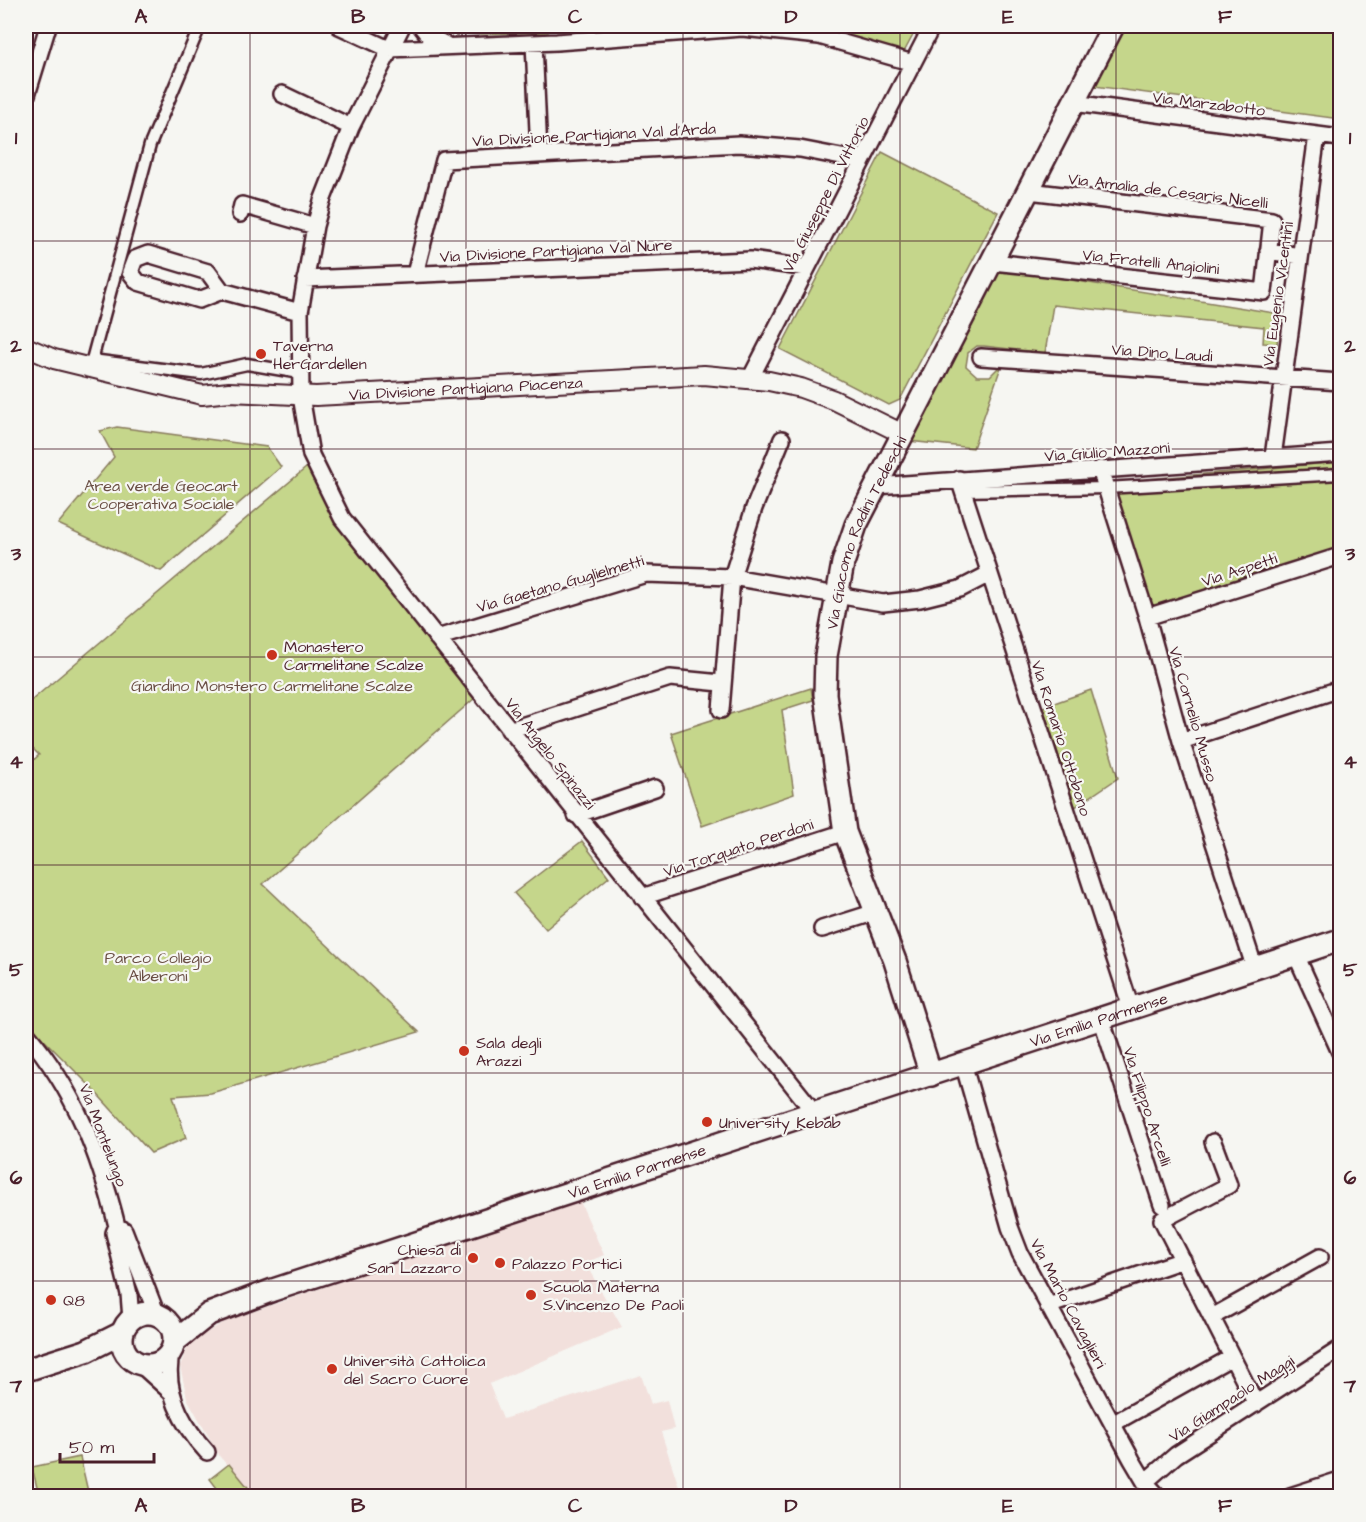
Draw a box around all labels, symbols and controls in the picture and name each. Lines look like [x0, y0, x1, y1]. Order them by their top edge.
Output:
text: A [135, 3, 148, 31]
text: B [351, 3, 366, 31]
text: C [568, 3, 583, 31]
text: D [785, 3, 798, 31]
text: E [1002, 3, 1014, 31]
text: F [1218, 3, 1233, 31]
street label: Via Marzabotto [1151, 86, 1266, 122]
street label: Via Giuseppe Di Vittorio [777, 113, 875, 276]
street label: Via Divisione Partigiana Val d'Arda [472, 118, 716, 153]
text: 1 [15, 124, 18, 152]
text: 1 [1349, 124, 1352, 152]
street label: Via Amalia de Cesaris Nicelli [1067, 168, 1270, 214]
street label: Via Eugenio Vicentini [1257, 220, 1300, 368]
street label: Via Divisione Partigiana Val Nure [439, 234, 673, 269]
street label: Via Fratelli Angiolini [1081, 244, 1221, 281]
text: 2 [9, 332, 22, 360]
text: 2 [1343, 332, 1356, 360]
place label: Taverna HerGardellen [273, 335, 367, 375]
street label: Via Dino Laudi [1111, 338, 1214, 368]
marker: Taverna HerGardellen [254, 347, 268, 361]
street label: Via Divisione Partigiana Piacenza [348, 372, 583, 406]
street label: Via Giacomo Radini Tedeschi [821, 432, 912, 631]
street label: Via Giulio Mazzoni [1044, 437, 1171, 467]
park label: Area verde Geocart Cooperativa Sociale [84, 475, 238, 515]
text: 3 [10, 540, 22, 568]
text: 3 [1344, 540, 1356, 568]
street label: Via Aspetti [1199, 547, 1280, 592]
street label: Via Gaetano Guglielmetti [474, 549, 647, 619]
place label: Monastero Carmelitane Scalze [284, 636, 424, 676]
street label: Via Cornelio Musso [1163, 644, 1223, 784]
marker: Monastero Carmelitane Scalze [265, 648, 279, 662]
street label: Via Romario Ottobono [1026, 658, 1097, 819]
park label: Giardino Monstero Carmelitane Scalze [131, 675, 413, 697]
street label: Via Angelo Spinazzi [499, 693, 601, 815]
text: 4 [9, 748, 23, 776]
text: 4 [1343, 748, 1357, 776]
street label: Via Torquato Perdoni [661, 813, 817, 883]
park label: Parco Collegio Alberoni [105, 947, 211, 987]
text: 5 [9, 956, 24, 984]
text: 5 [1343, 956, 1358, 984]
street label: Via Emilia Parmense [1027, 987, 1171, 1053]
place label: Sala degli Arazzi [476, 1032, 542, 1072]
marker: Sala degli Arazzi [457, 1044, 471, 1058]
street label: Via Filippo Arcelli [1117, 1044, 1177, 1169]
street label: Via Montelungo [72, 1081, 133, 1190]
place label: University Kebab [719, 1112, 841, 1135]
marker: University Kebab [700, 1115, 714, 1129]
street label: Via Emilia Parmense [565, 1139, 709, 1204]
text: 6 [10, 1164, 23, 1192]
text: 6 [1344, 1164, 1357, 1192]
street label: Via Mario Cavaglieri [1024, 1235, 1112, 1373]
place label: Chiesa di San Lazzaro [367, 1239, 462, 1279]
marker: Chiesa di San Lazzaro [466, 1251, 480, 1265]
place label: Palazzo Portici [512, 1253, 622, 1275]
marker: Palazzo Portici [493, 1256, 507, 1270]
place label: Scuola Materna S.Vincenzo De Paoli [543, 1276, 684, 1316]
marker: Scuola Materna S.Vincenzo De Paoli [524, 1288, 538, 1302]
place label: Q8 [63, 1290, 85, 1312]
marker: Q8 [44, 1293, 58, 1307]
place label: Università Cattolica del Sacro Cuore [344, 1350, 485, 1390]
street label: Via Giampaolo Maggi [1165, 1350, 1300, 1448]
marker: Università Cattolica del Sacro Cuore [325, 1362, 339, 1376]
text: 7 [9, 1372, 23, 1400]
text: 7 [1343, 1372, 1357, 1400]
scale bar [60, 1426, 154, 1464]
text: 50 m [69, 1435, 114, 1460]
text: A [135, 1492, 148, 1520]
text: B [351, 1492, 366, 1520]
text: C [568, 1492, 583, 1520]
text: D [785, 1492, 798, 1520]
text: E [1002, 1492, 1014, 1520]
text: F [1218, 1492, 1233, 1520]

